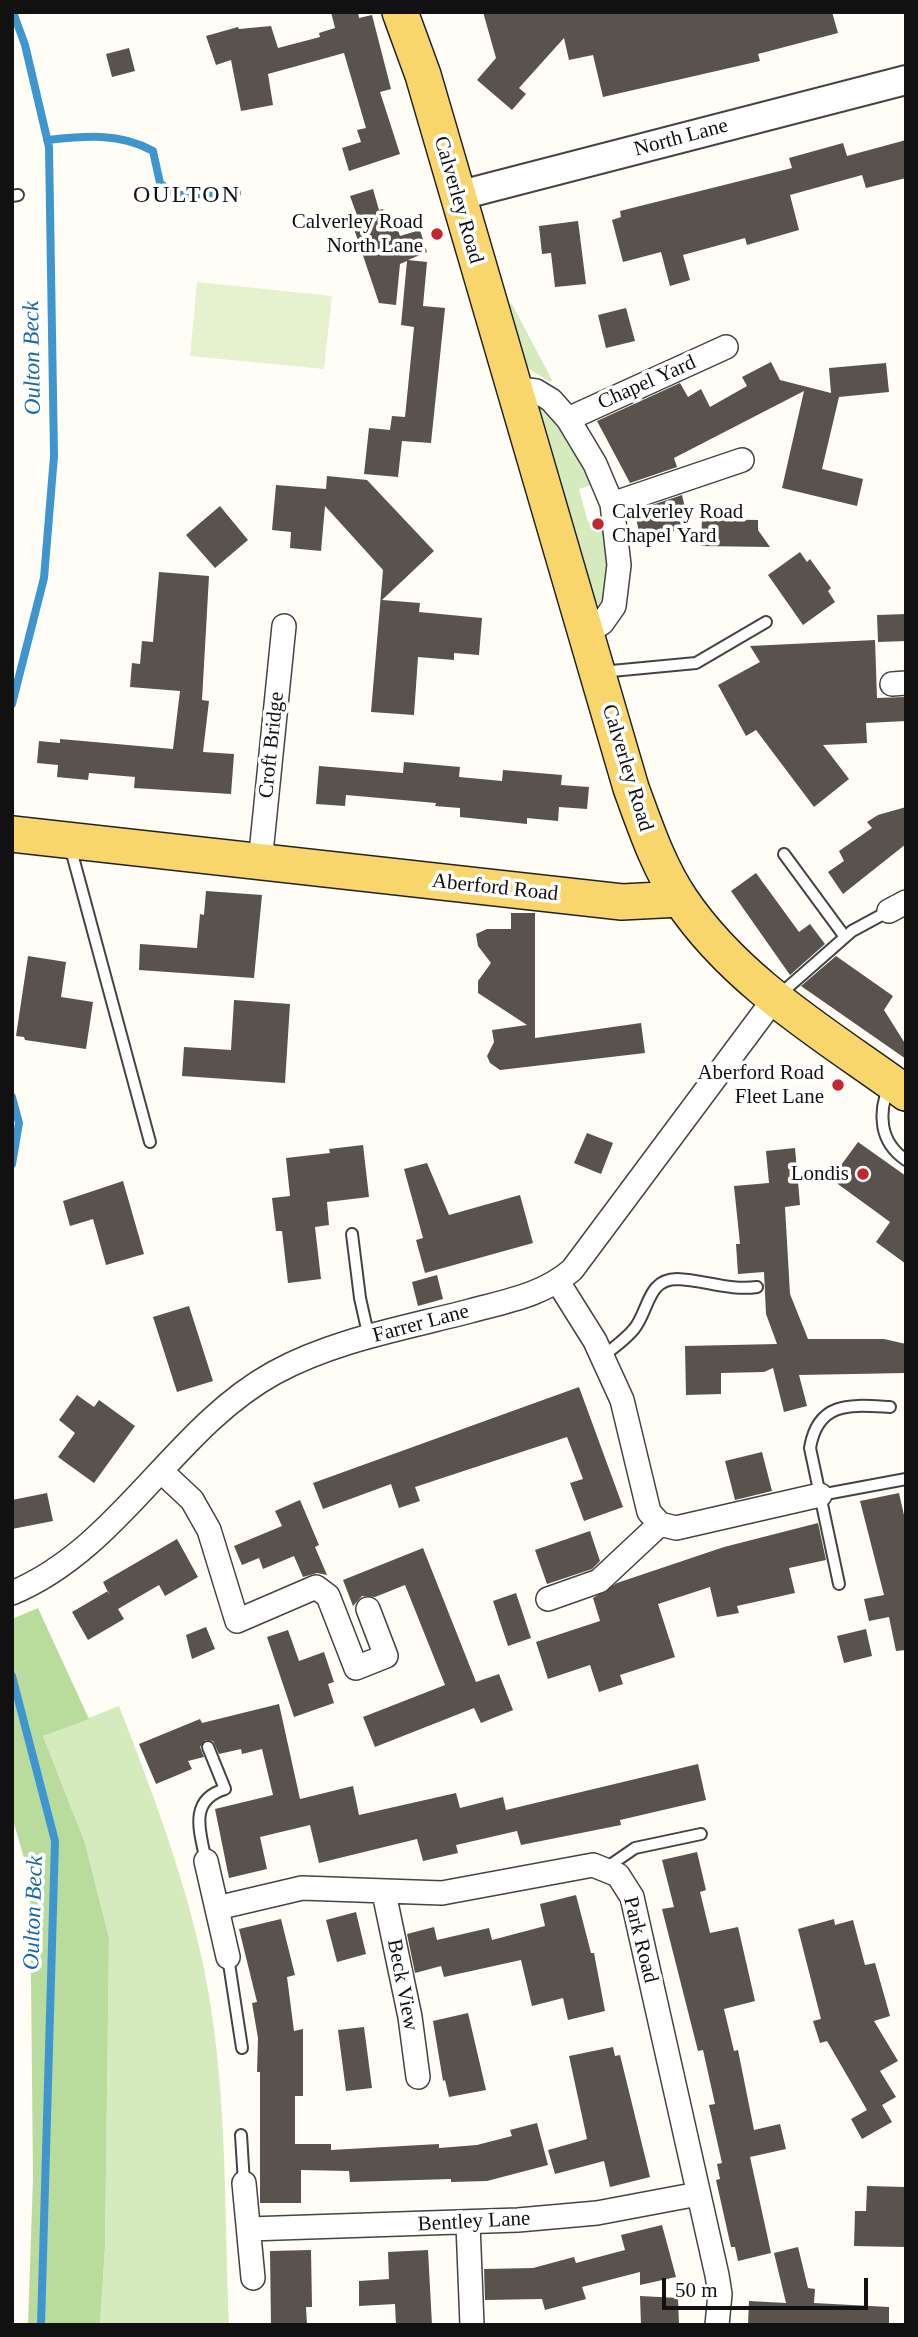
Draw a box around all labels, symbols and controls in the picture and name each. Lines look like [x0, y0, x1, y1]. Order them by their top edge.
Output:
street label: North Lane [631, 113, 731, 163]
street label: Calverley Road [428, 133, 488, 267]
district label: OULTON [134, 182, 240, 210]
place label: Calverley Road North Lane [292, 209, 423, 259]
marker: Calverley Road North Lane [429, 226, 445, 242]
water label: Oulton Beck [18, 301, 48, 415]
street label: Chapel Yard [594, 350, 700, 416]
place label: Calverley Road Chapel Yard [612, 499, 743, 549]
marker: Calverley Road Chapel Yard [590, 516, 606, 532]
street label: Croft Bridge [254, 691, 290, 799]
street label: Calverley Road [596, 702, 658, 834]
street label: Aberford Road [431, 869, 559, 907]
place label: Aberford Road Fleet Lane [697, 1060, 824, 1110]
marker: Aberford Road Fleet Lane [830, 1077, 846, 1093]
place label: Londis [791, 1161, 849, 1187]
marker: Londis [855, 1166, 871, 1182]
street label: Farrer Lane [370, 1299, 472, 1349]
water label: Oulton Beck [18, 1855, 50, 1971]
street label: Park Road [617, 1894, 663, 1986]
street label: Beck View [381, 1937, 423, 2033]
street label: Bentley Lane [417, 2206, 531, 2238]
scale bar [666, 2264, 872, 2308]
text: 50 m [675, 2278, 718, 2302]

